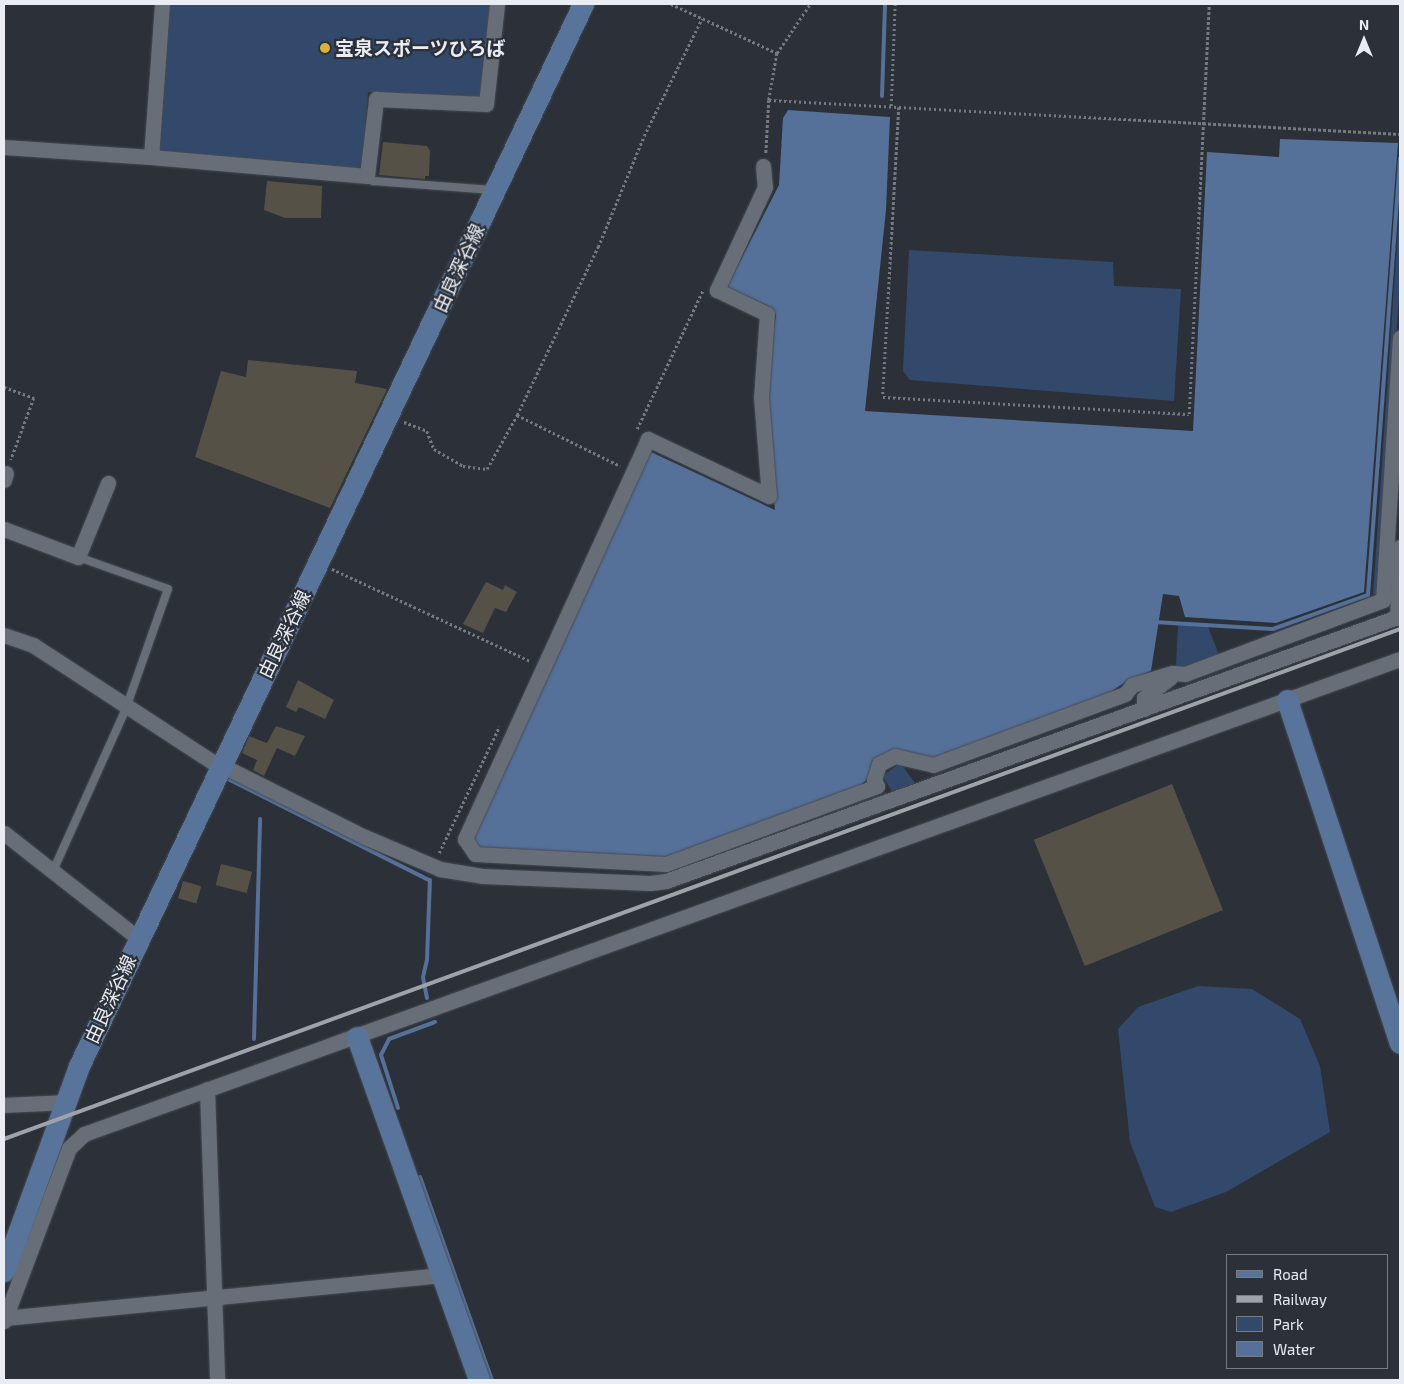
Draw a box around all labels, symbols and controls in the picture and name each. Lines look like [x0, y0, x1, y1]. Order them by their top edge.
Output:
north arrow [1339, 15, 1389, 65]
text: N [1359, 16, 1369, 33]
place label: 宝泉スポーツひろば [335, 37, 506, 59]
marker: 宝泉スポーツひろば [319, 42, 331, 54]
street label: 由良深谷線 [428, 220, 488, 316]
street label: 由良深谷線 [253, 586, 315, 682]
street label: 由良深谷線 [80, 951, 140, 1047]
legend [1226, 1254, 1389, 1369]
text: Road [1273, 1265, 1308, 1283]
text: Railway [1273, 1290, 1327, 1308]
text: Park [1273, 1315, 1304, 1333]
text: Water [1273, 1340, 1315, 1358]

